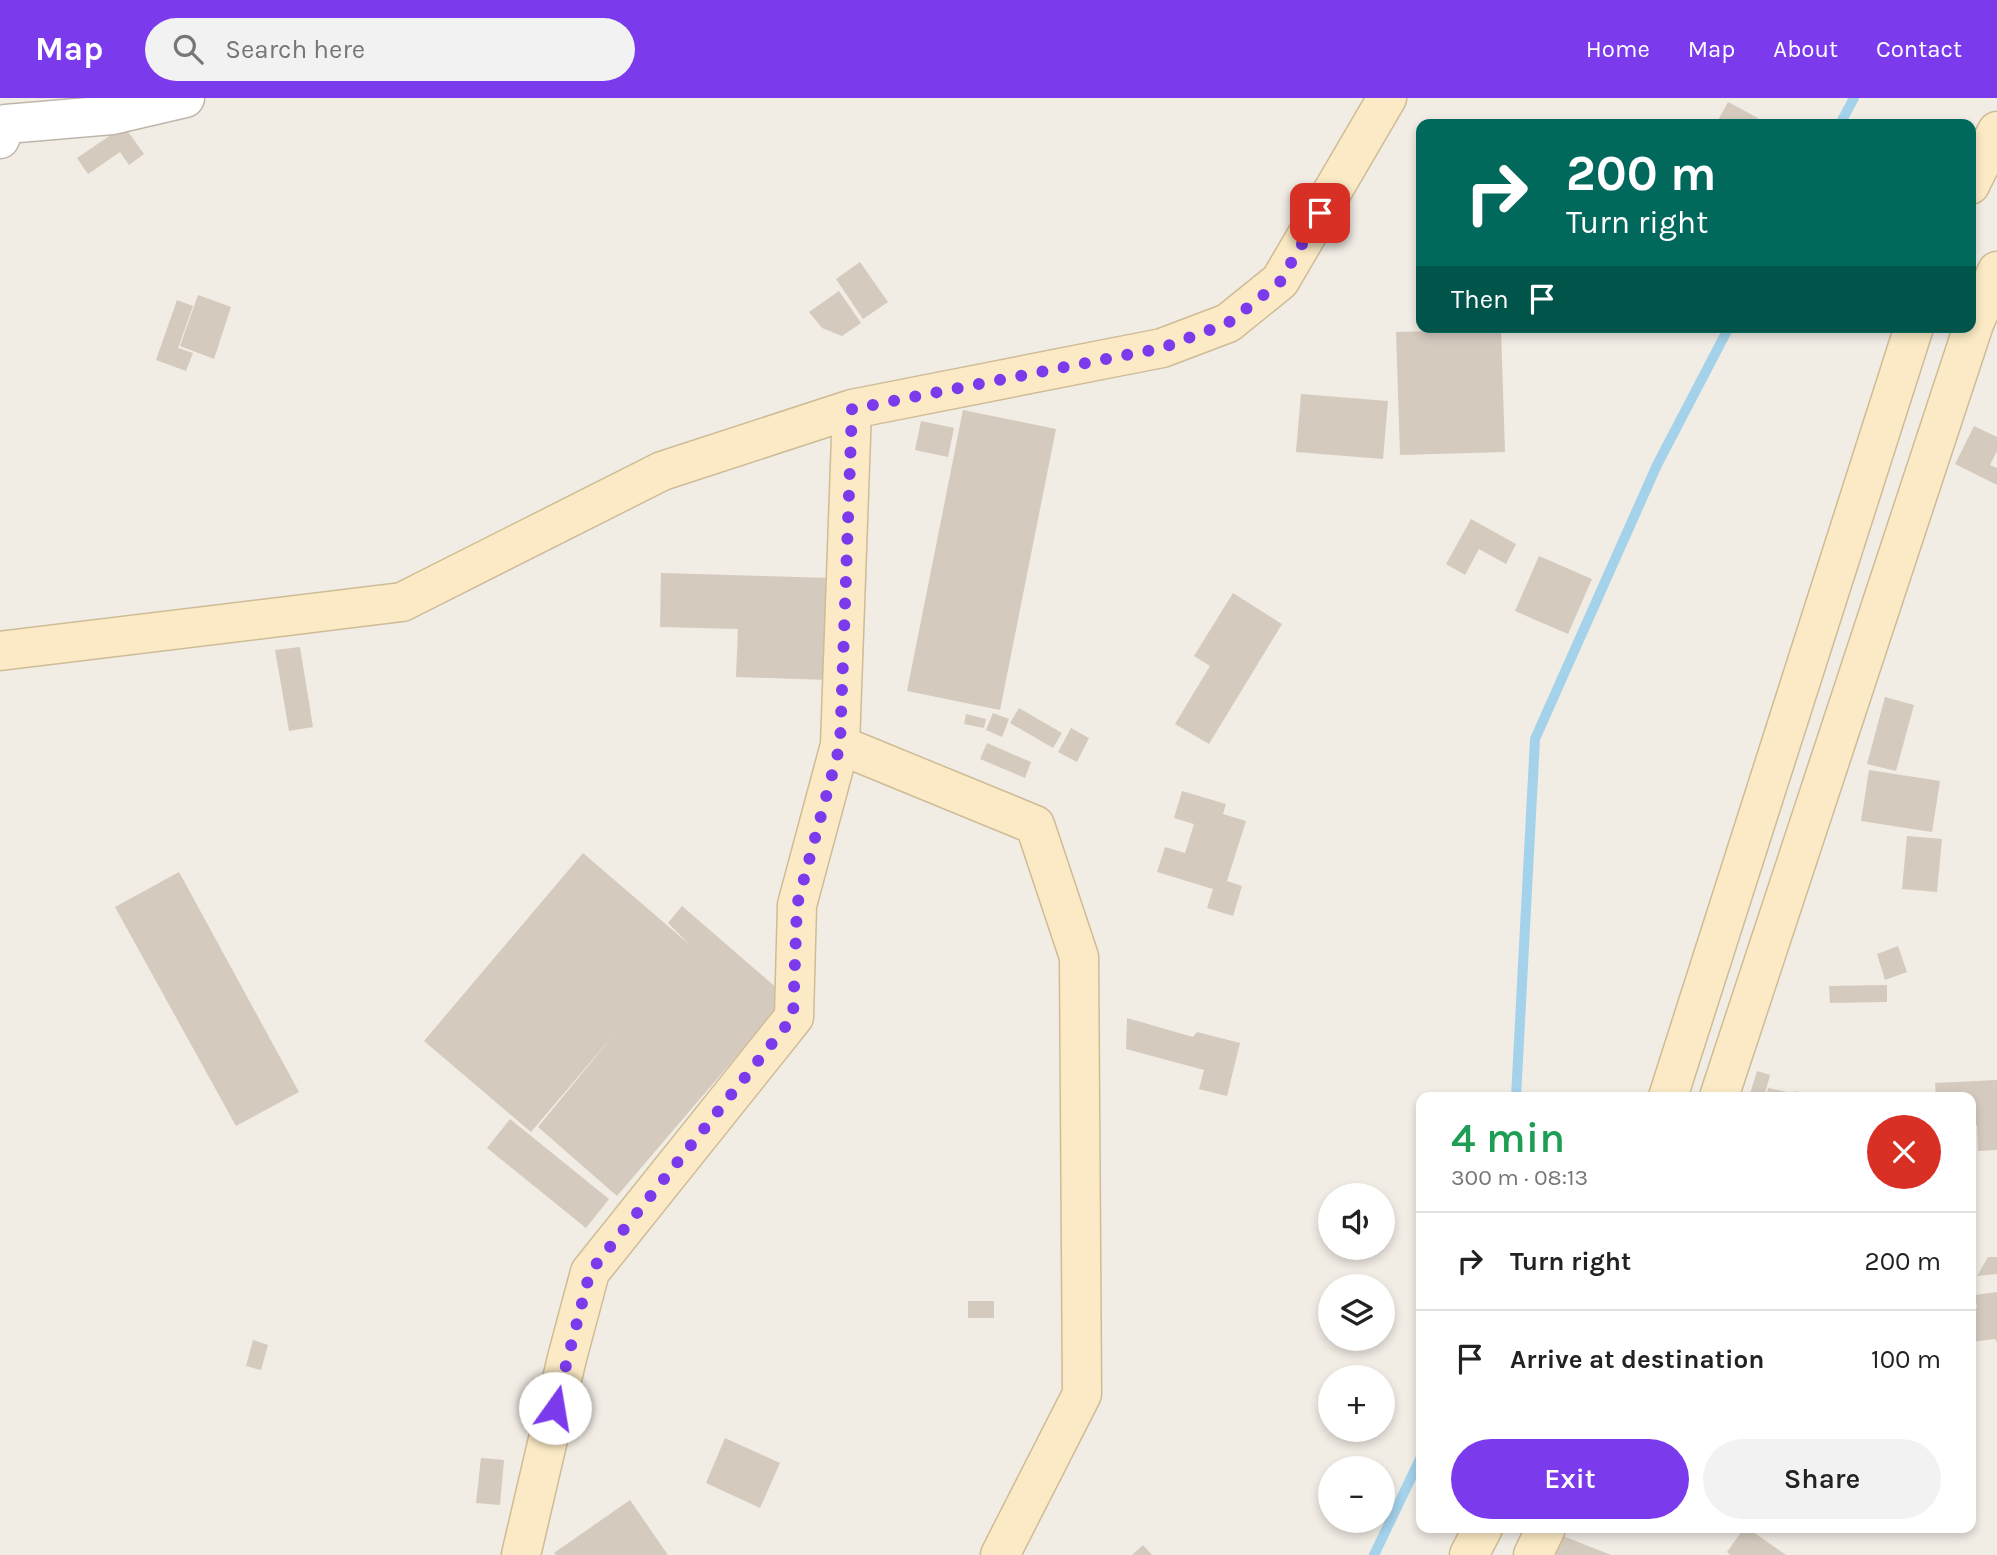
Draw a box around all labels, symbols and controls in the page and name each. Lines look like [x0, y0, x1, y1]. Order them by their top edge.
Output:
search box [145, 18, 635, 81]
text: Map [35, 30, 103, 68]
icon: search [169, 30, 207, 68]
text: Search here [225, 34, 365, 65]
text: Home [1586, 35, 1650, 63]
text: Map [1688, 35, 1735, 63]
text: About [1773, 35, 1838, 63]
text: Contact [1876, 35, 1962, 63]
text: 200 m [1566, 145, 1717, 202]
icon: right [1451, 147, 1542, 238]
pin [1290, 183, 1350, 243]
icon: arrive [1301, 194, 1339, 232]
text: Turn right [1566, 204, 1708, 241]
icon: arrive [1523, 280, 1561, 318]
text: Then [1451, 284, 1509, 315]
text: 4 min [1451, 1113, 1565, 1163]
button: close [1867, 1115, 1941, 1189]
text: 300 m · 08:13 [1451, 1164, 1588, 1191]
map controls [1318, 1183, 1395, 1533]
button: sound [1318, 1183, 1395, 1260]
icon: right [1451, 1242, 1489, 1280]
text: Turn right [1510, 1246, 1631, 1277]
text: 200 m [1865, 1246, 1941, 1277]
button: layers [1318, 1274, 1395, 1351]
icon: arrive [1451, 1340, 1489, 1378]
text: Arrive at destination [1510, 1344, 1764, 1375]
text: 100 m [1871, 1344, 1941, 1375]
button: + [1318, 1365, 1395, 1442]
position arrow [518, 1371, 592, 1445]
button: Exit [1451, 1439, 1689, 1519]
button: Share [1703, 1439, 1941, 1519]
button: − [1318, 1456, 1395, 1533]

